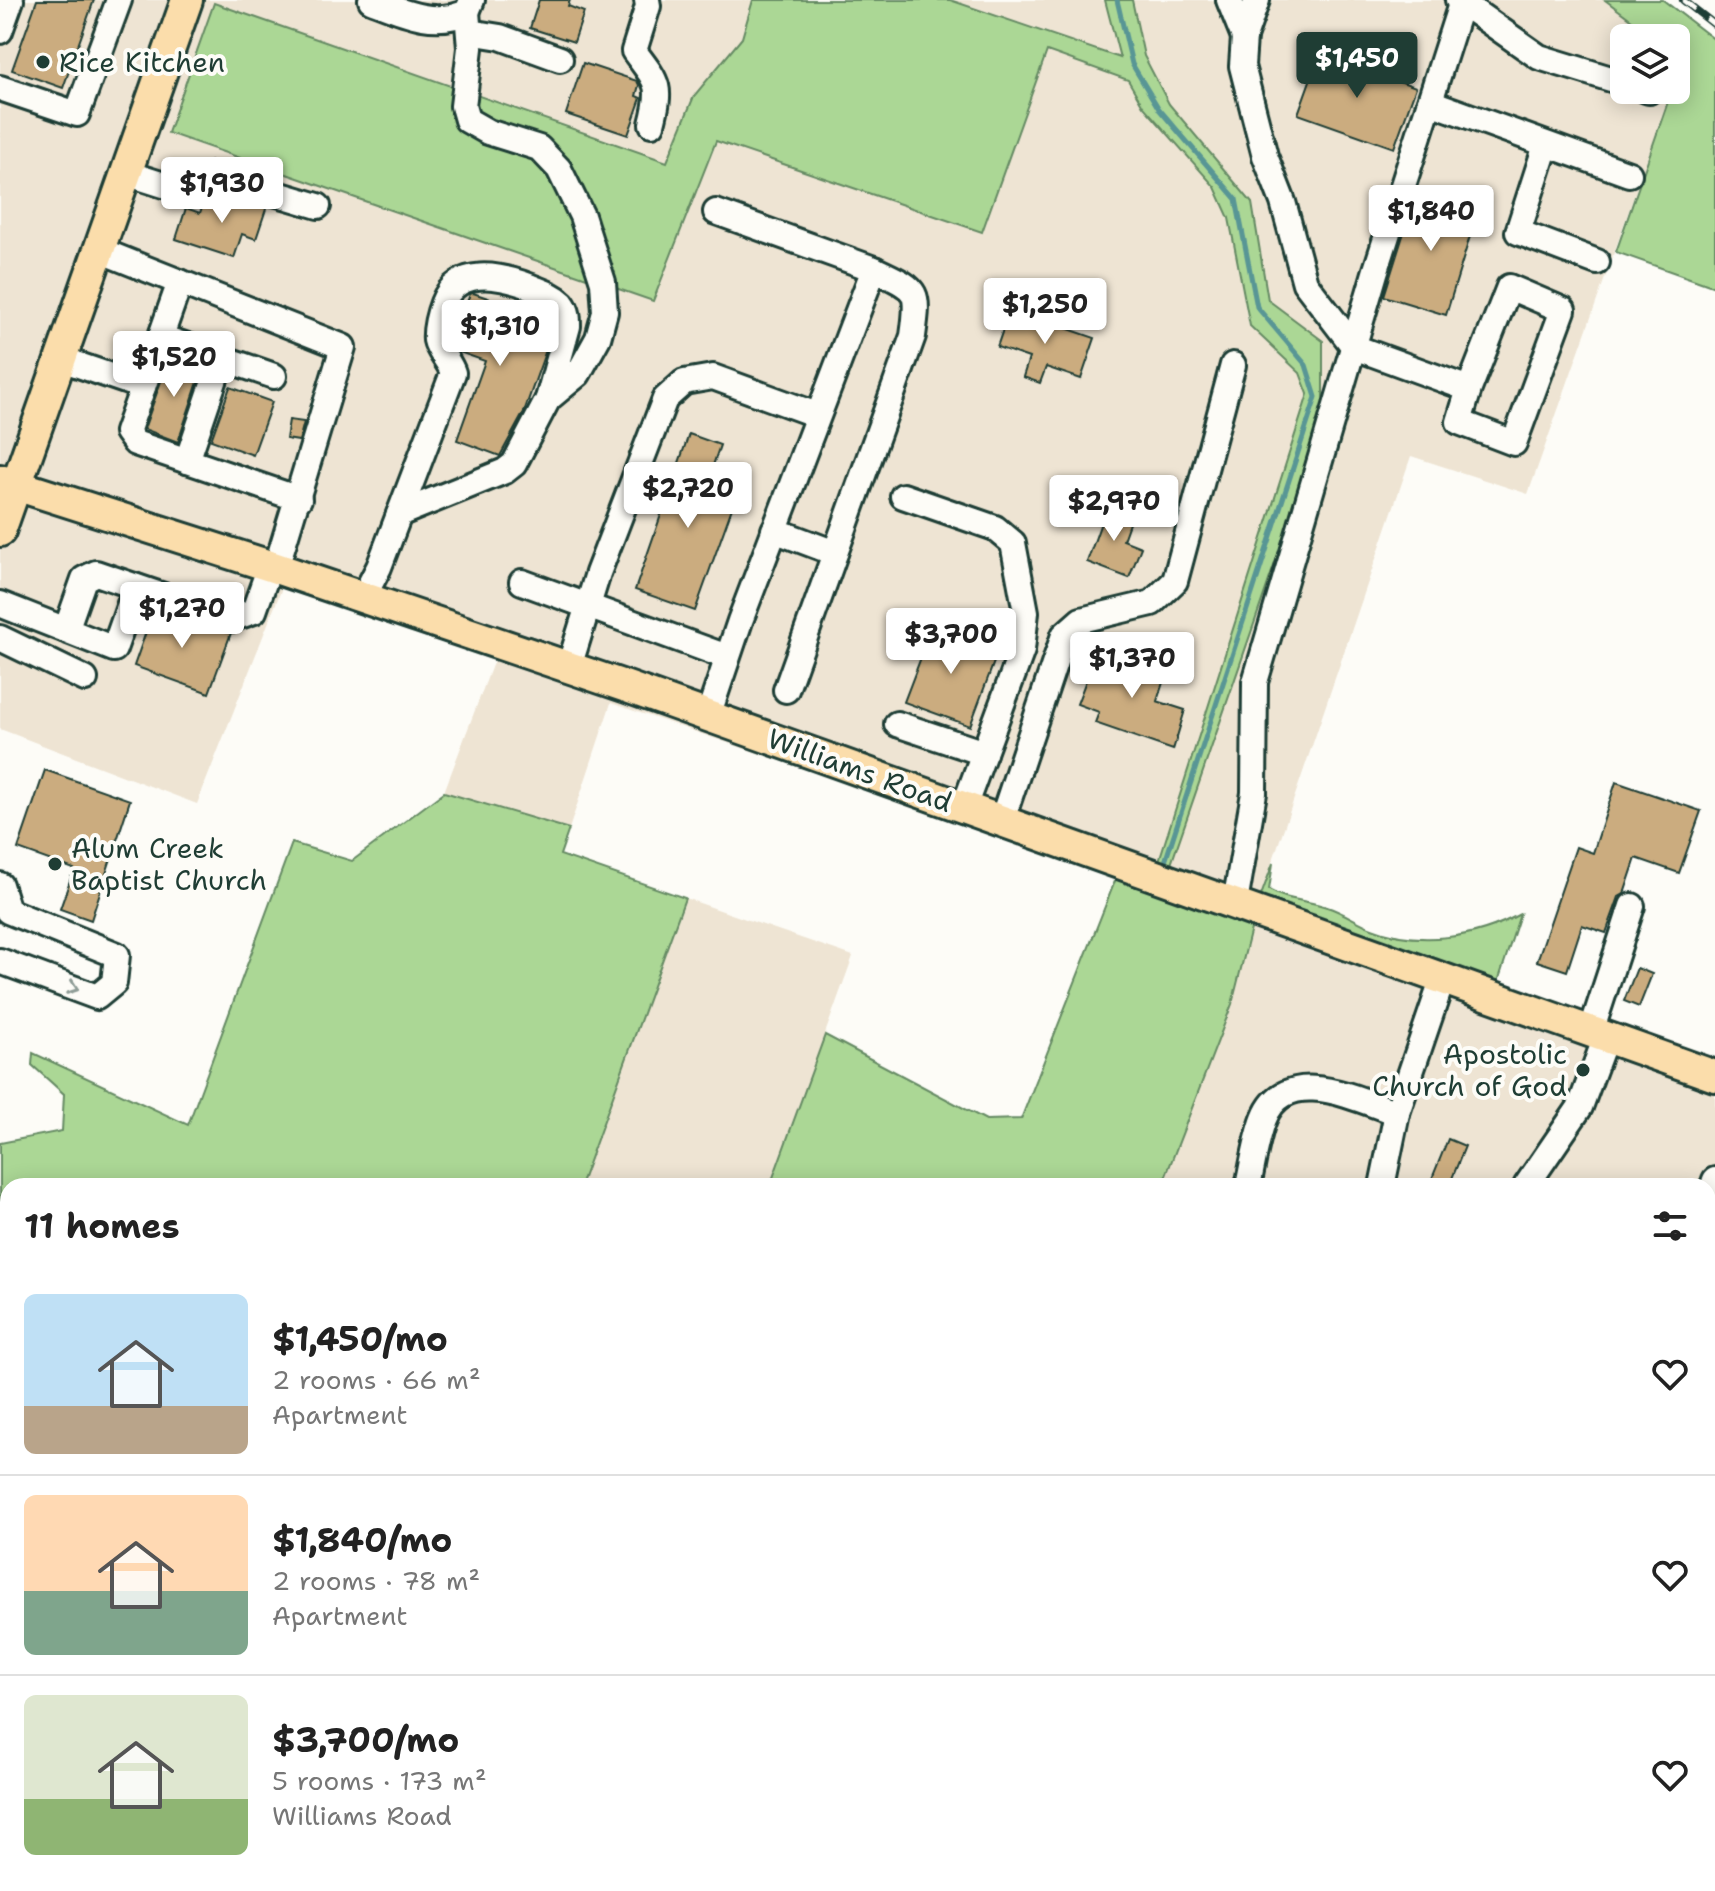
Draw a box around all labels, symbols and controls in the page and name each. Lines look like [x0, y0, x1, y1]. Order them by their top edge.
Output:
map controls [1610, 24, 1690, 104]
button: layers [1610, 24, 1690, 104]
pin: $1,450 [1292, 32, 1422, 100]
text: $1,450 [1314, 40, 1400, 75]
place label: Rice Kitchen [59, 43, 225, 81]
marker: Rice Kitchen [34, 53, 52, 71]
pin: $1,930 [157, 157, 287, 225]
text: $1,930 [179, 165, 265, 200]
pin: $1,840 [1366, 185, 1496, 253]
text: $1,840 [1387, 193, 1475, 228]
pin: $1,250 [980, 278, 1110, 346]
text: $1,250 [1002, 286, 1088, 321]
pin: $1,310 [435, 300, 565, 368]
text: $1,310 [460, 308, 540, 343]
pin: $1,520 [109, 331, 239, 399]
text: $1,520 [131, 339, 217, 374]
pin: $2,720 [623, 462, 753, 530]
text: $2,720 [642, 470, 734, 505]
pin: $2,970 [1049, 475, 1179, 543]
text: $2,970 [1067, 483, 1161, 518]
pin: $1,270 [117, 582, 247, 650]
text: $1,270 [138, 590, 226, 625]
pin: $3,700 [886, 608, 1016, 676]
text: $3,700 [904, 616, 998, 651]
pin: $1,370 [1067, 632, 1197, 700]
text: $1,370 [1088, 640, 1176, 675]
street label: Williams Road [762, 719, 958, 821]
place label: Alum Creek Baptist Church [71, 829, 267, 899]
marker: Alum Creek Baptist Church [46, 855, 64, 873]
one-way arrow [65, 978, 79, 995]
place label: Apostolic Church of God [1372, 1035, 1567, 1105]
marker: Apostolic Church of God [1574, 1061, 1592, 1079]
text: 11 homes [24, 1203, 180, 1249]
icon: filters [1648, 1204, 1692, 1248]
text: $1,450/mo [272, 1316, 448, 1362]
icon: home [88, 1326, 184, 1422]
icon: heart [1648, 1352, 1692, 1396]
text: 2 rooms · 66 m² [272, 1362, 481, 1397]
text: Apartment [272, 1397, 408, 1432]
text: $1,840/mo [272, 1517, 452, 1563]
icon: home [88, 1527, 184, 1623]
icon: heart [1648, 1553, 1692, 1597]
text: 2 rooms · 78 m² [272, 1563, 480, 1598]
text: Apartment [272, 1598, 408, 1633]
text: $3,700/mo [272, 1717, 459, 1763]
icon: home [88, 1727, 184, 1823]
icon: heart [1648, 1753, 1692, 1797]
text: 5 rooms · 173 m² [272, 1763, 487, 1798]
text: Williams Road [272, 1798, 452, 1833]

